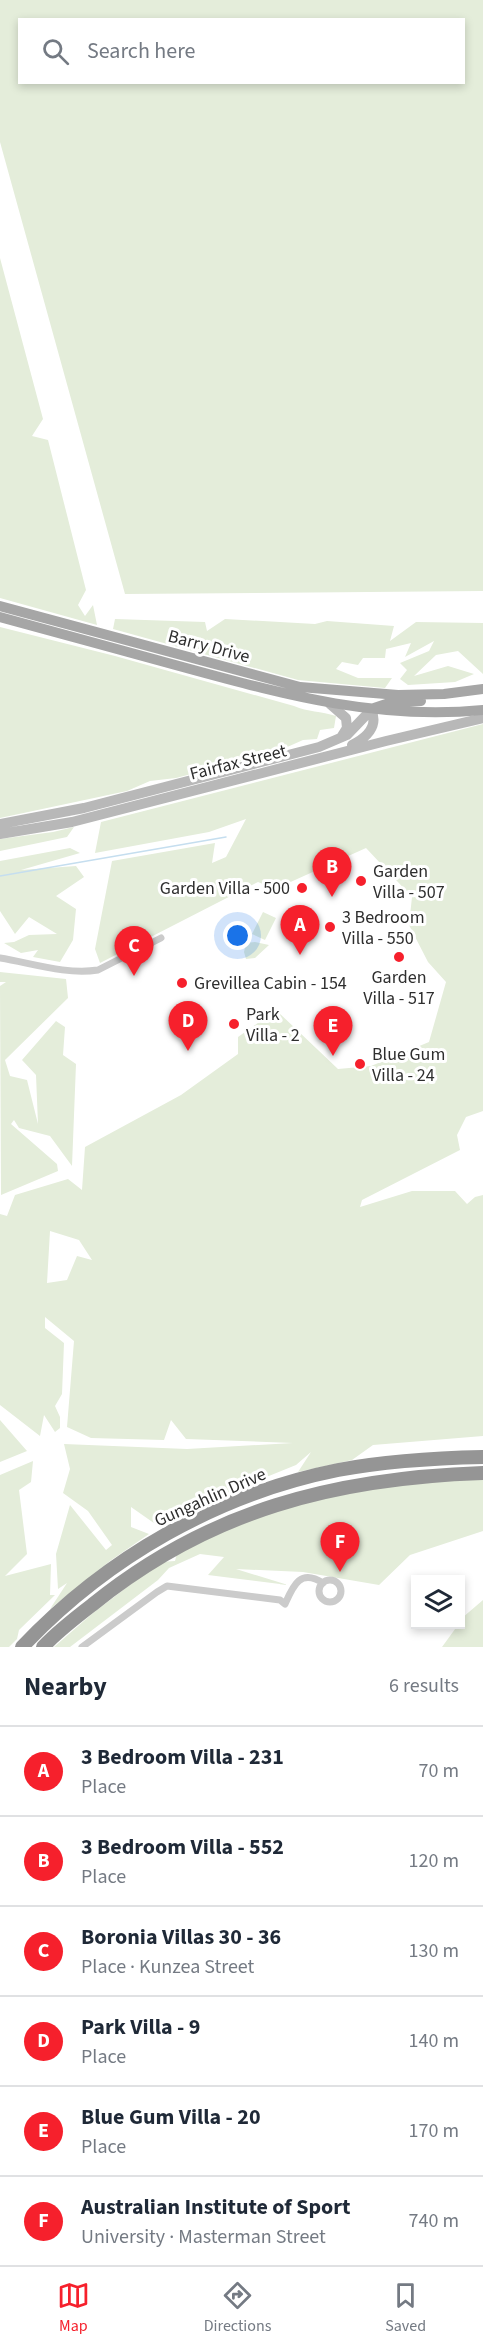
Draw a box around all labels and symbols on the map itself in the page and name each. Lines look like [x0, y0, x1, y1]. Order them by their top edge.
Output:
street label: Barry Drive [165, 624, 253, 669]
street label: Fairfax Street [187, 738, 289, 787]
pin: B [312, 848, 352, 897]
place label: Garden Villa - 507 [373, 859, 445, 905]
marker: Garden Villa - 507 [354, 874, 368, 888]
place label: Garden Villa - 500 [160, 876, 290, 901]
marker: Garden Villa - 500 [295, 881, 309, 895]
place label: 3 Bedroom Villa - 550 [342, 905, 425, 951]
pin: A [280, 906, 320, 955]
marker: 3 Bedroom Villa - 550 [323, 920, 337, 934]
your location [223, 921, 252, 950]
pin: C [114, 926, 154, 976]
marker: Garden Villa - 517 [392, 950, 406, 964]
place label: Garden Villa - 517 [363, 965, 435, 1011]
place label: Grevillea Cabin - 154 [194, 971, 347, 996]
marker: Grevillea Cabin - 154 [175, 976, 189, 990]
pin: D [168, 1002, 207, 1051]
place label: Park Villa - 2 [246, 1002, 300, 1048]
pin: E [314, 1006, 352, 1056]
marker: Park Villa - 2 [227, 1017, 241, 1031]
place label: Blue Gum Villa - 24 [372, 1042, 445, 1088]
marker: Blue Gum Villa - 24 [353, 1057, 367, 1071]
street label: Gungahlin Drive [150, 1462, 270, 1533]
pin: F [320, 1522, 360, 1572]

